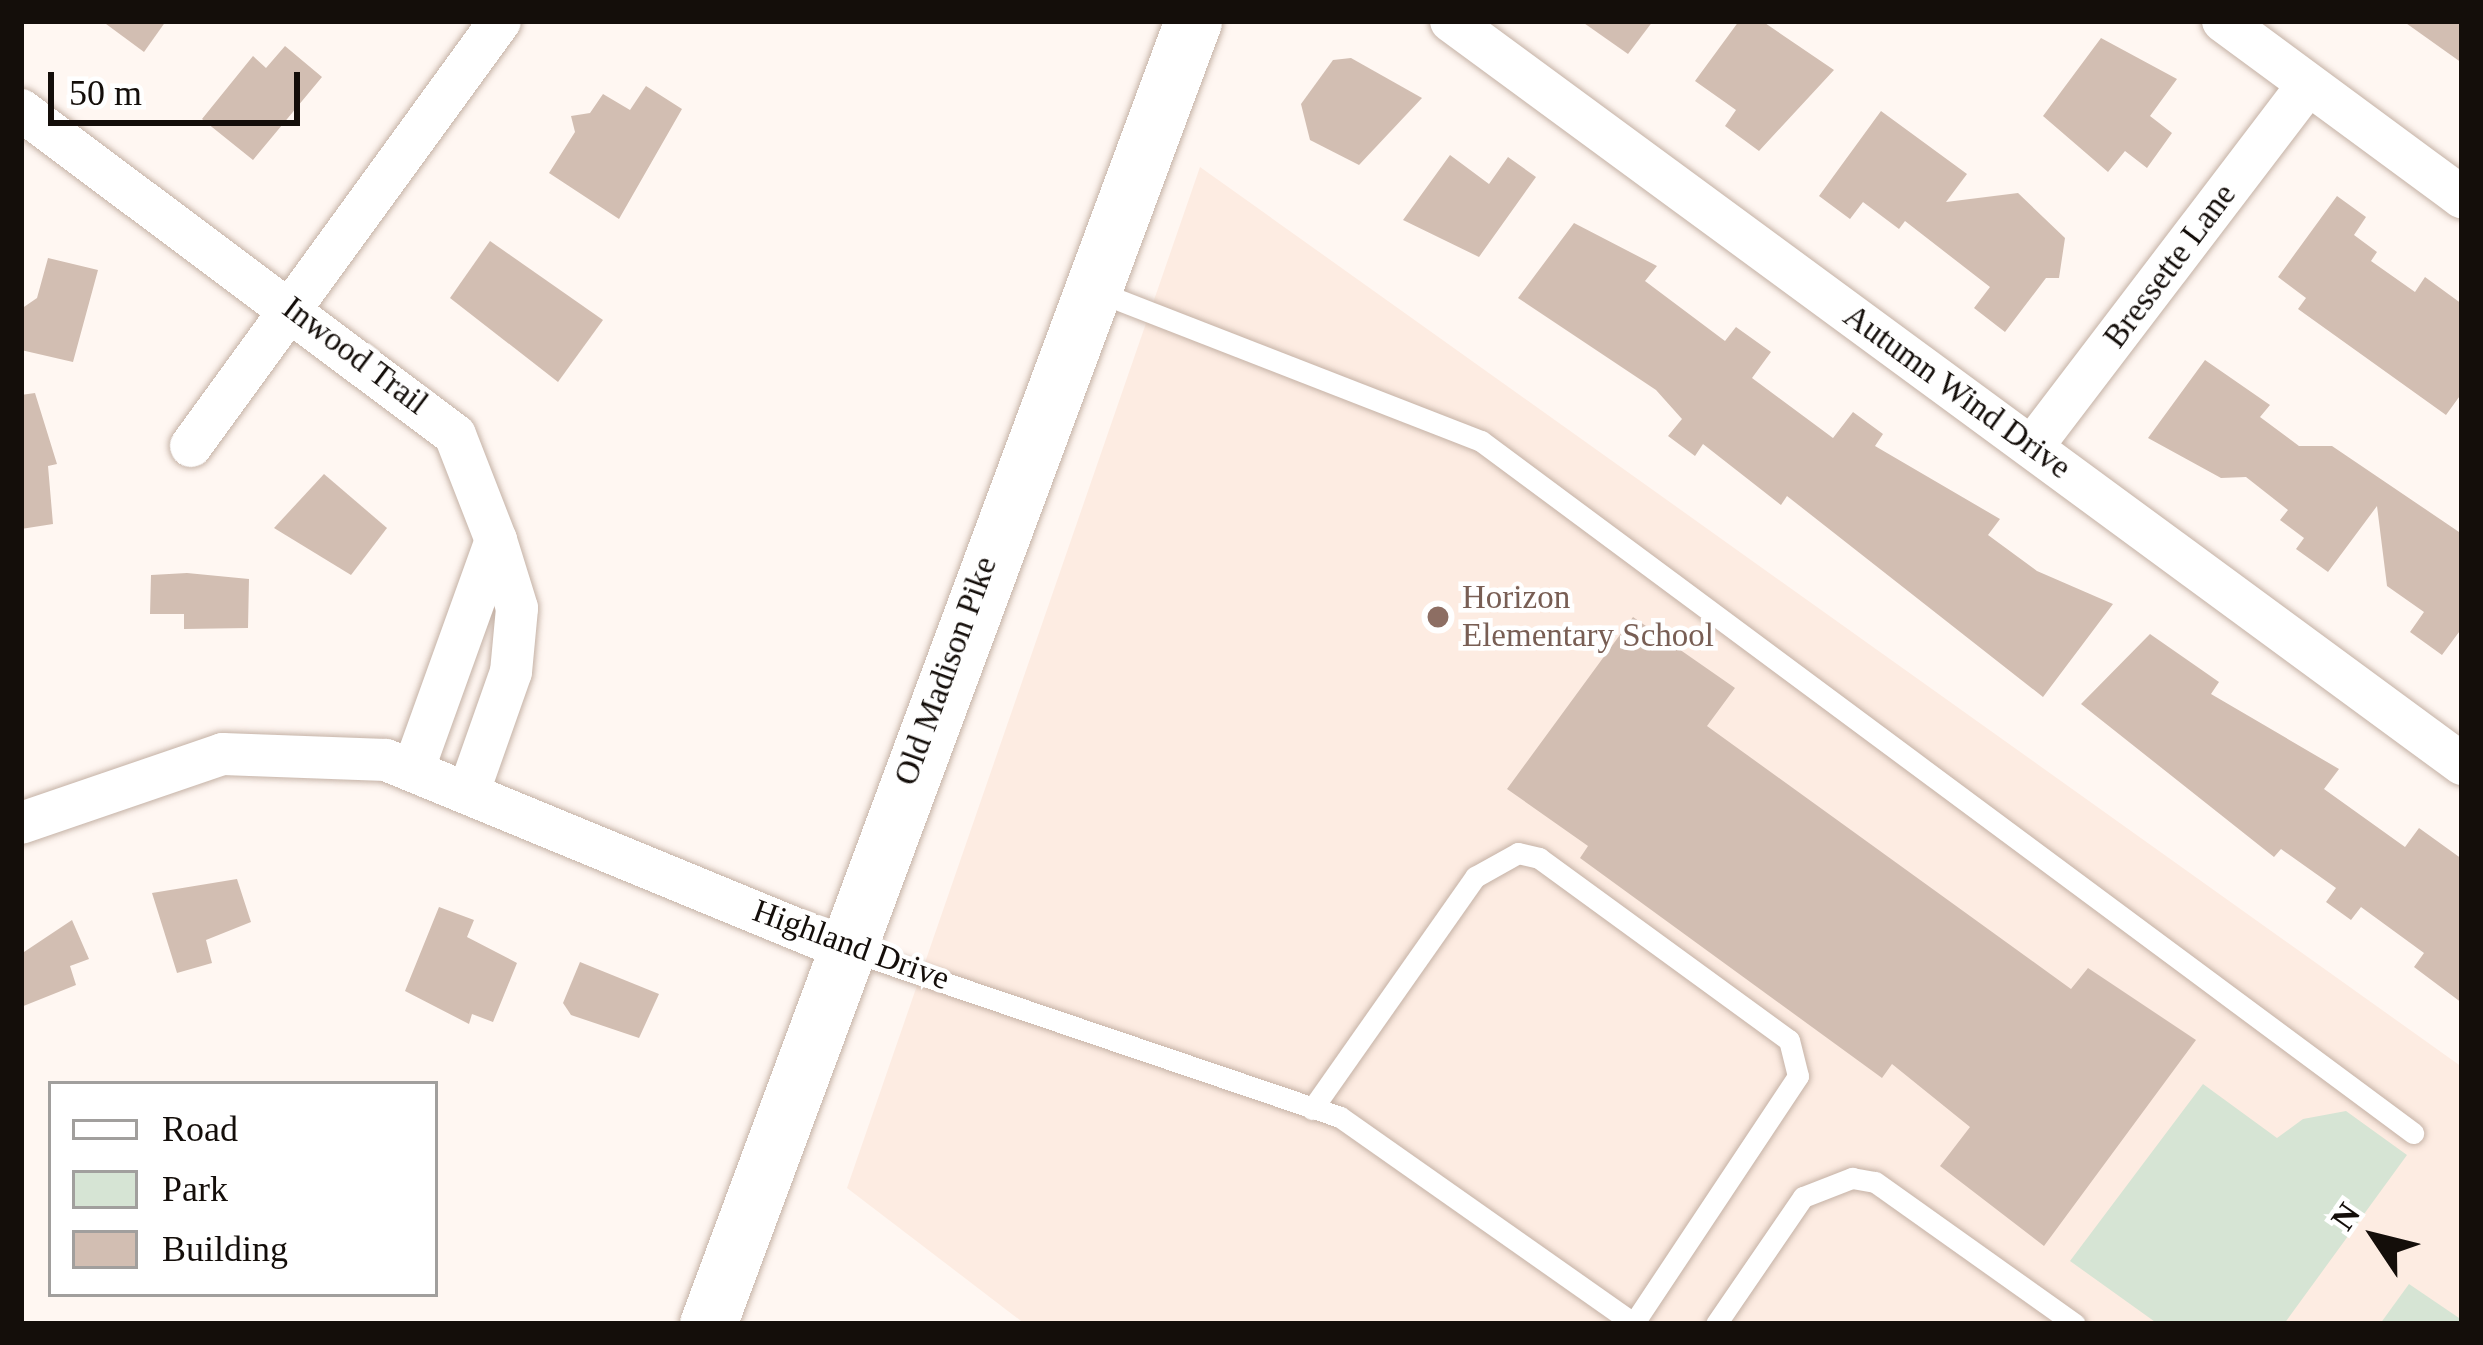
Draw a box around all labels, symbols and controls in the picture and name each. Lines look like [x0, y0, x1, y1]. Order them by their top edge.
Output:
scale bar [54, 48, 306, 122]
text: 50 m [69, 73, 142, 113]
street label: Bressette Lane [2095, 176, 2245, 356]
street label: Inwood Trail [274, 288, 436, 424]
street label: Autumn Wind Drive [1835, 296, 2079, 488]
street label: Old Madison Pike [886, 551, 1006, 791]
place label: Horizon Elementary School [1462, 578, 1714, 656]
marker: Horizon Elementary School [1425, 604, 1451, 630]
street label: Highland Drive [747, 891, 955, 999]
legend [48, 1081, 438, 1297]
text: Road [162, 1109, 238, 1149]
text: Park [162, 1169, 228, 1209]
north arrow [2315, 1177, 2435, 1297]
text: N [2324, 1196, 2367, 1236]
text: Building [162, 1229, 288, 1269]

